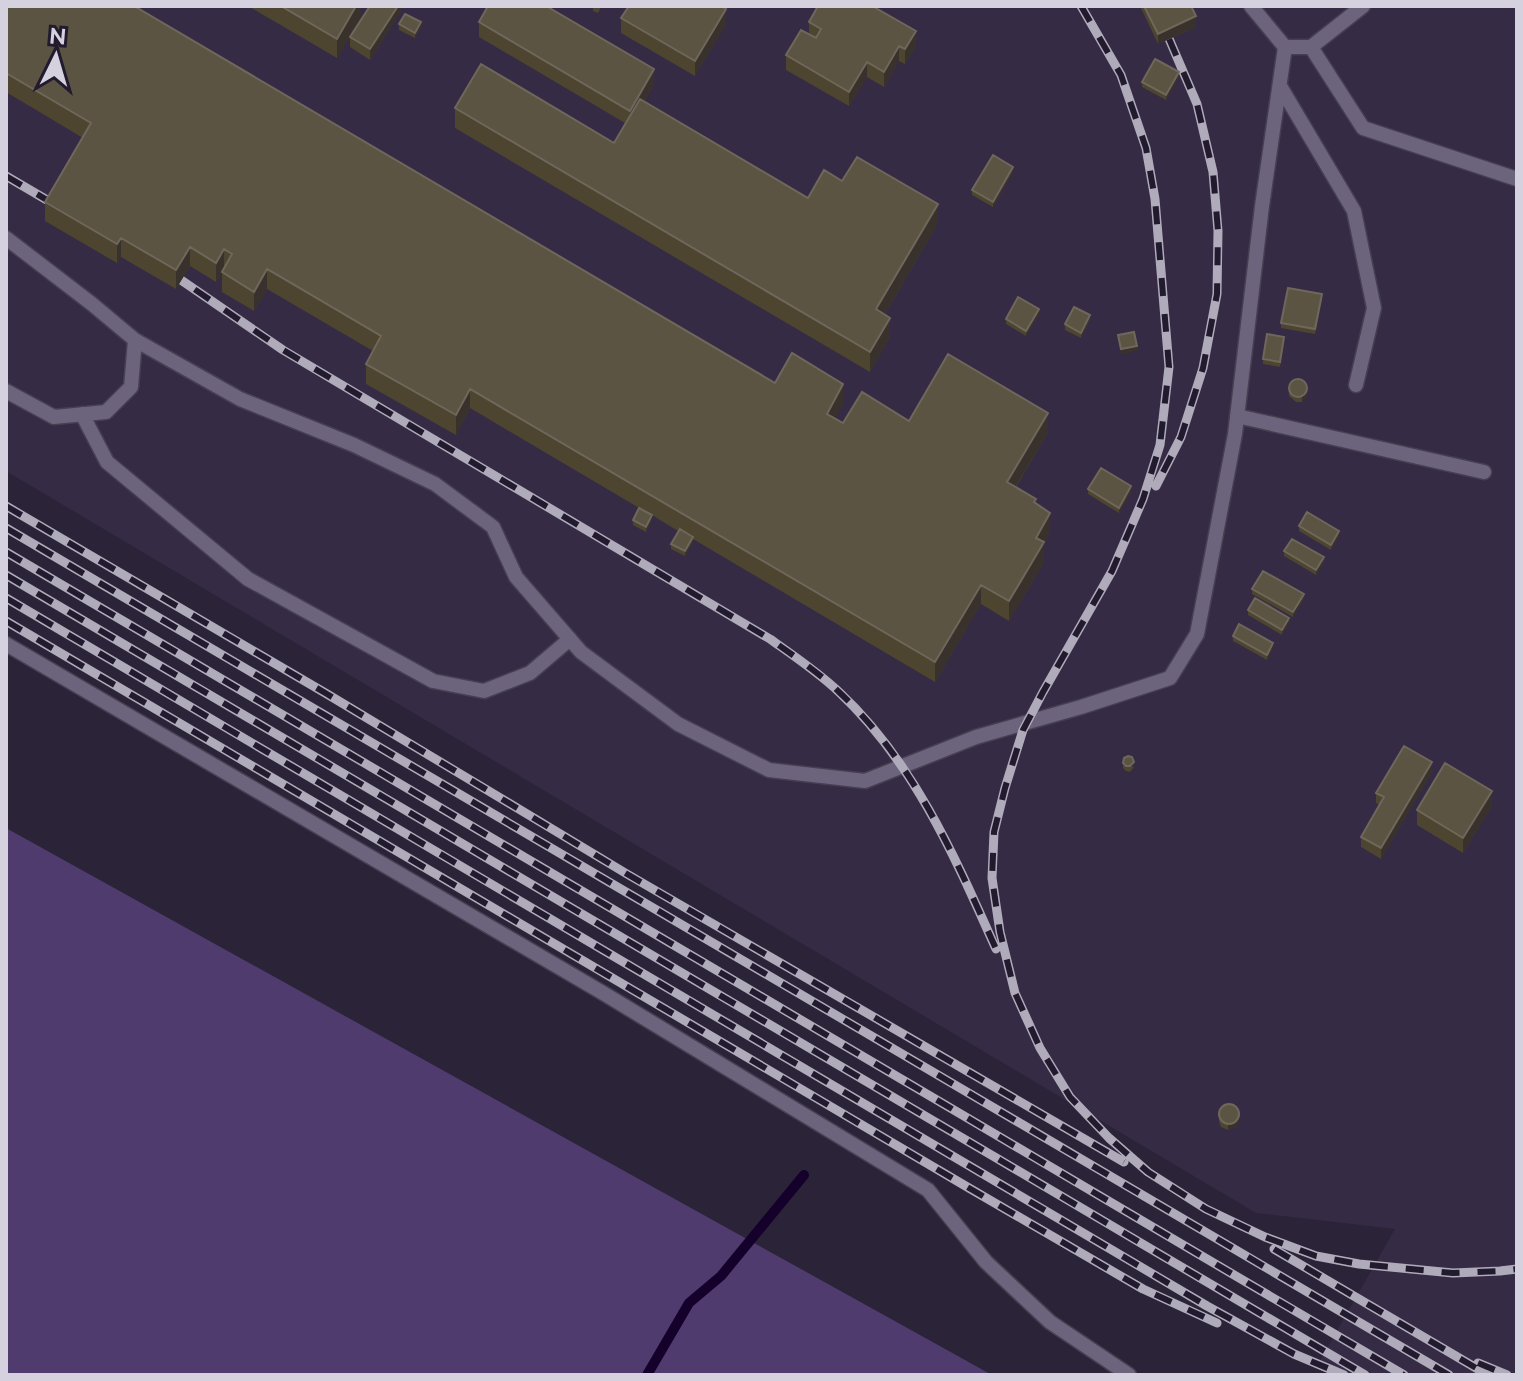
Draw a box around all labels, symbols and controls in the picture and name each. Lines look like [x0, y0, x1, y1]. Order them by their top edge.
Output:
north arrow [16, 16, 96, 96]
text: N [48, 22, 67, 50]

